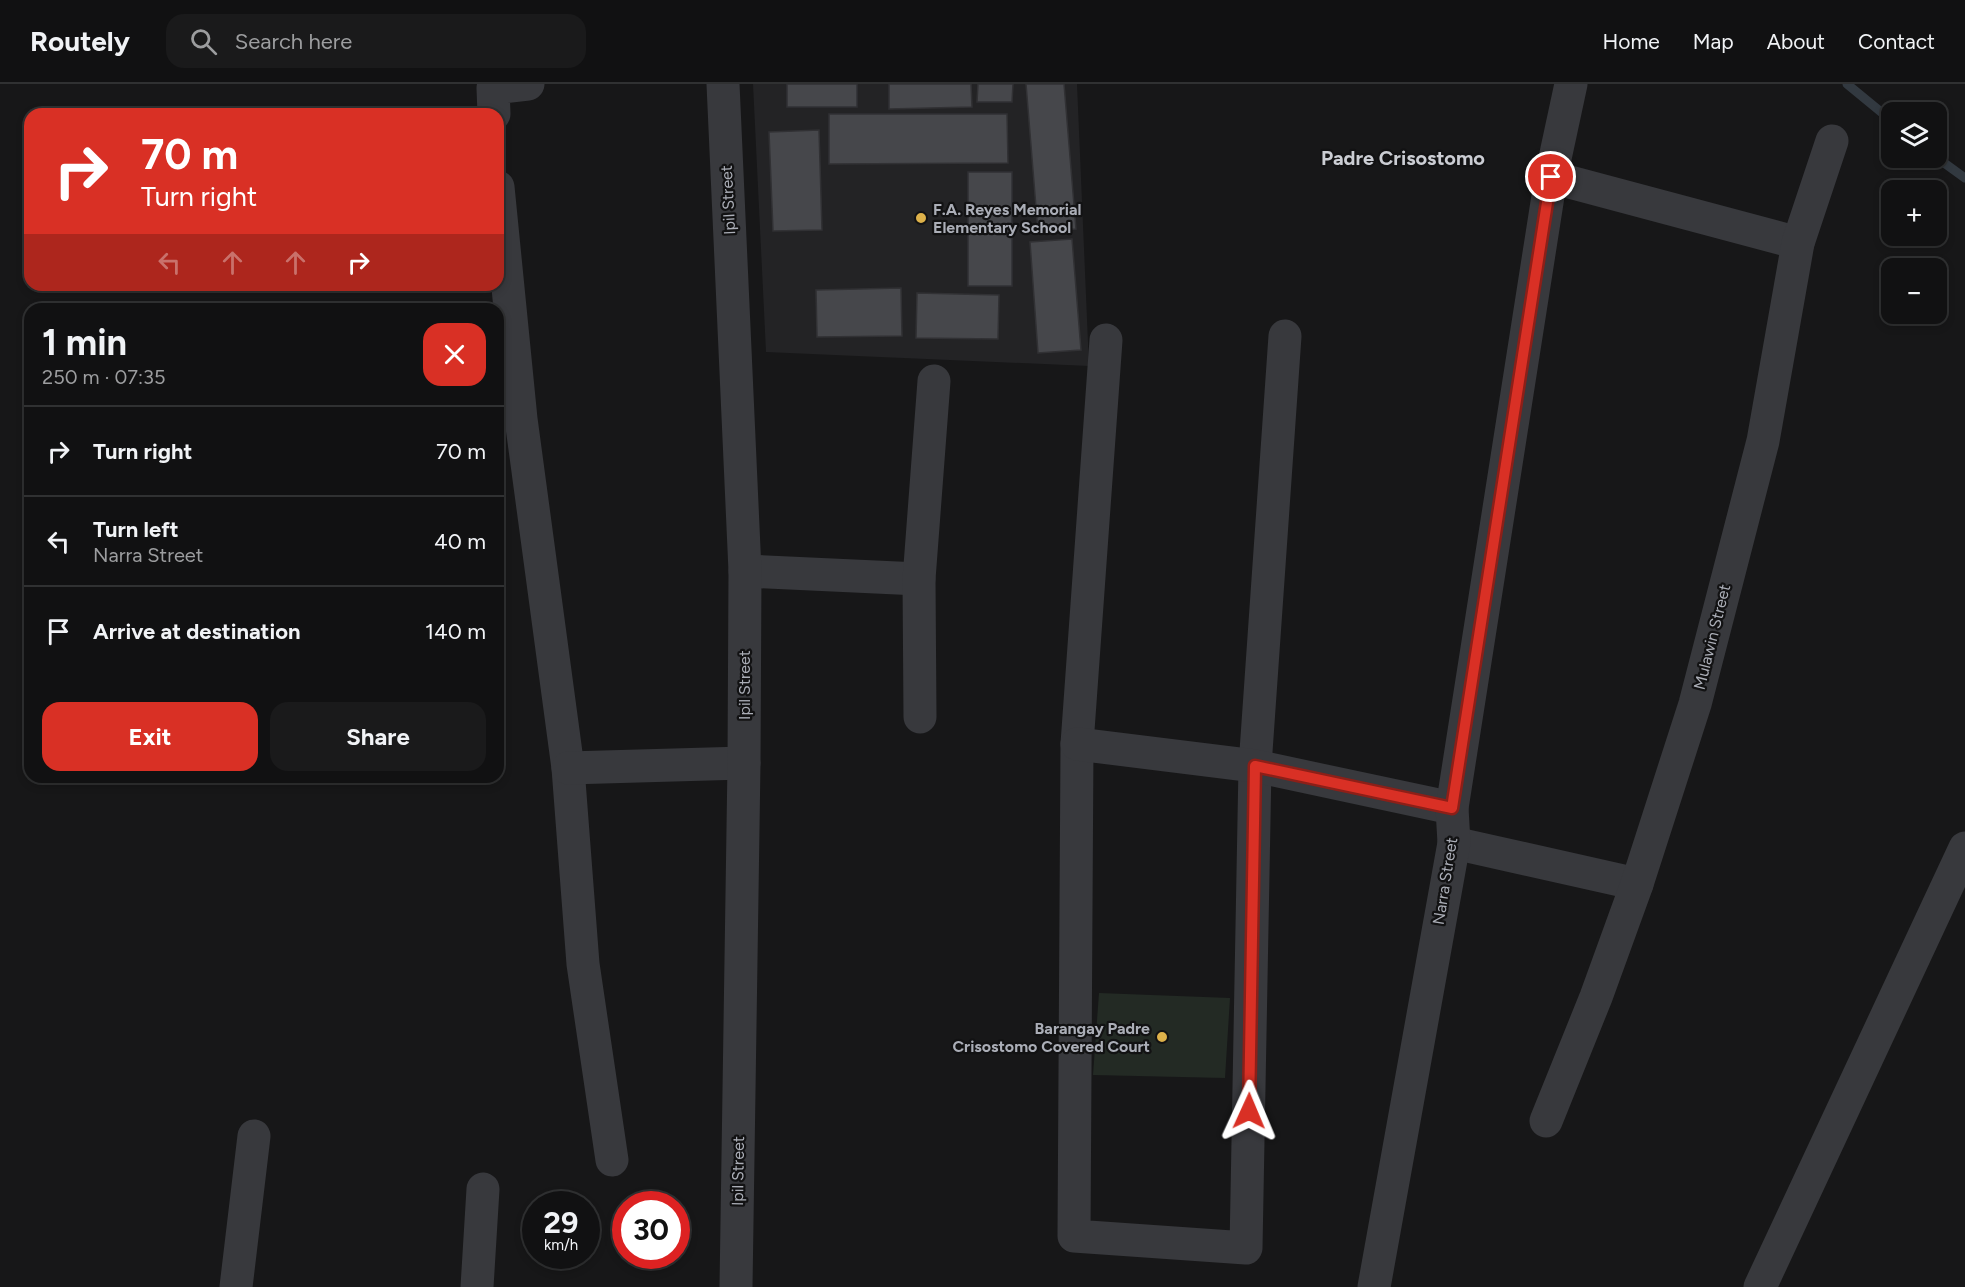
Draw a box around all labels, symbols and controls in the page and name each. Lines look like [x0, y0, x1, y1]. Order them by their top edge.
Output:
search box [166, 14, 586, 68]
text: Routely [30, 24, 130, 58]
icon: search [187, 25, 220, 58]
text: Search here [235, 28, 352, 55]
text: Home [1603, 29, 1660, 54]
text: Map [1693, 29, 1734, 54]
text: About [1767, 29, 1825, 54]
text: Contact [1858, 29, 1935, 54]
map controls [1881, 102, 1947, 324]
button: layers [1881, 102, 1947, 168]
text: 70 m [141, 129, 238, 180]
icon: right [42, 132, 120, 210]
district label: Padre Crisostomo [1321, 146, 1485, 170]
pin [1525, 151, 1576, 202]
icon: arrive [1534, 160, 1567, 193]
street label: Ipil Street [717, 165, 739, 235]
text: Turn right [141, 180, 257, 213]
button: + [1881, 180, 1947, 246]
place label: F.A. Reyes Memorial Elementary School [933, 200, 1082, 237]
marker: F.A. Reyes Memorial Elementary School [914, 211, 928, 225]
icon: left [153, 246, 186, 279]
icon: ahead [216, 246, 249, 279]
icon: ahead [279, 246, 312, 279]
icon: right [342, 246, 375, 279]
button: − [1881, 258, 1947, 324]
text: 1 min [42, 321, 127, 364]
button: close [423, 323, 486, 386]
text: 250 m · 07:35 [42, 365, 165, 389]
icon: right [42, 435, 75, 468]
text: Turn right [93, 438, 192, 465]
text: 70 m [436, 438, 486, 465]
text: Turn left [93, 516, 179, 543]
icon: left [42, 525, 75, 558]
text: 40 m [434, 528, 486, 555]
text: Narra Street [93, 543, 203, 567]
street label: Mulawin Street [1690, 582, 1734, 692]
icon: arrive [42, 615, 75, 648]
text: Arrive at destination [93, 618, 301, 645]
text: 140 m [425, 618, 486, 645]
street label: Ipil Street [735, 650, 754, 720]
button: Exit [42, 702, 258, 771]
button: Share [270, 702, 486, 771]
street label: Narra Street [1429, 836, 1461, 926]
place label: Barangay Padre Crisostomo Covered Court [953, 1019, 1150, 1056]
marker: Barangay Padre Crisostomo Covered Court [1155, 1030, 1169, 1044]
position arrow [1217, 1079, 1281, 1143]
street label: Ipil Street [728, 1136, 748, 1206]
speed limit sign: 30 [612, 1191, 690, 1269]
text: 29 [544, 1204, 578, 1241]
text: km/h [544, 1236, 578, 1254]

